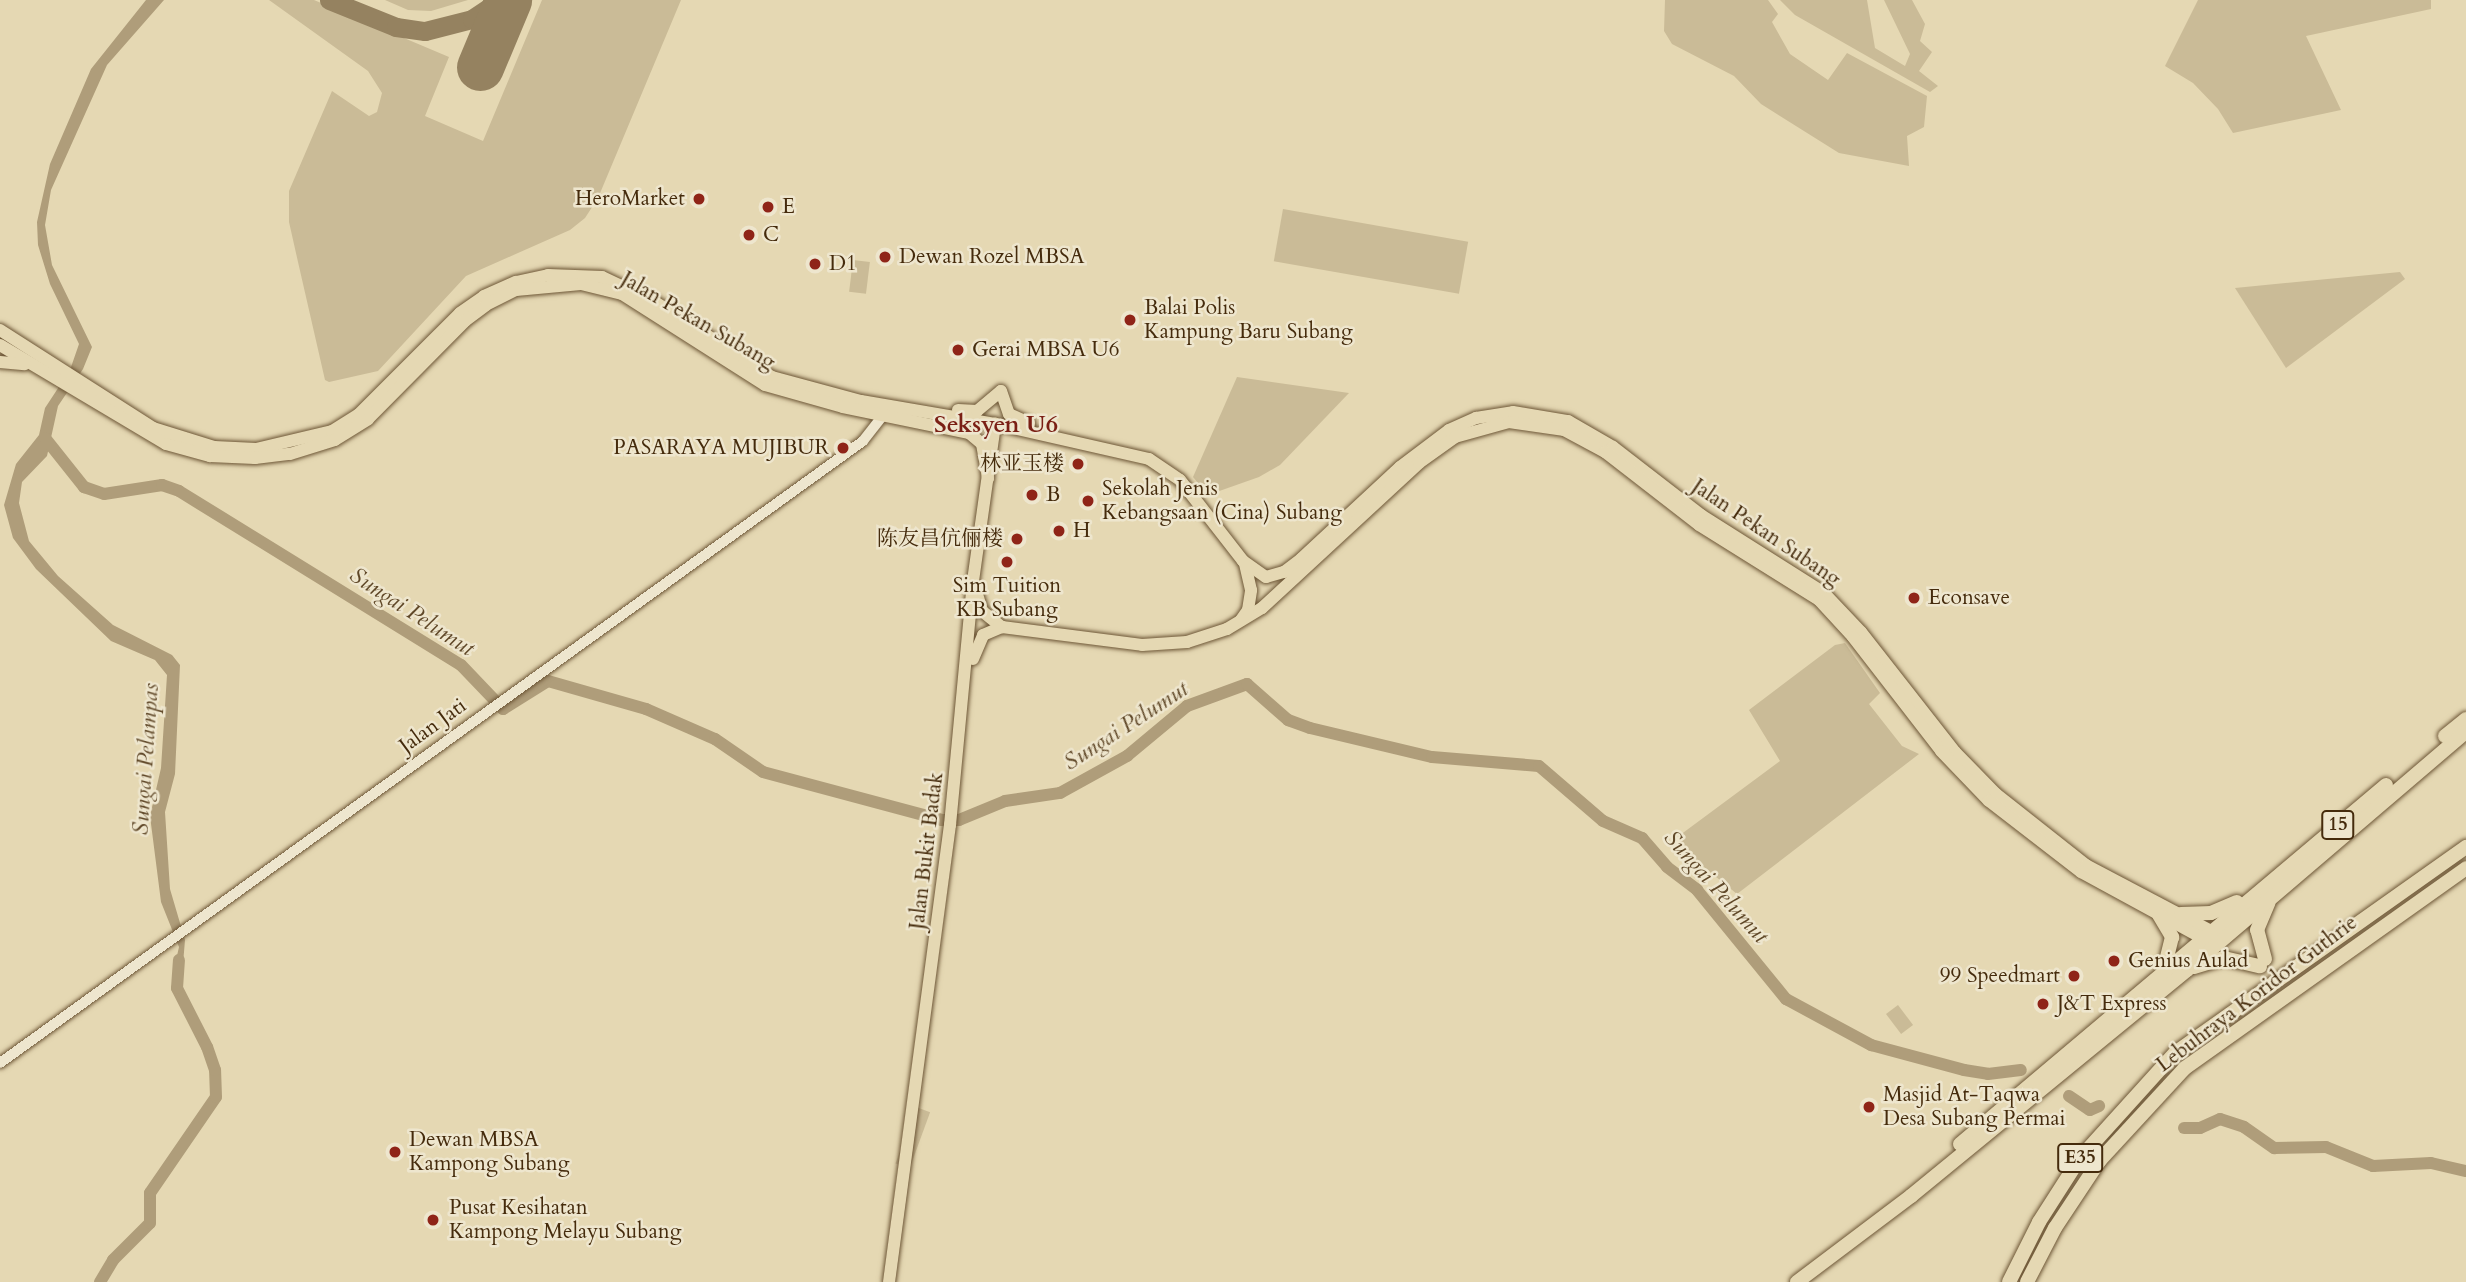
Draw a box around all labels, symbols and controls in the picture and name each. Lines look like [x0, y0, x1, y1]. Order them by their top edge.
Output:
place label: HeroMarket [575, 186, 685, 212]
marker: HeroMarket [691, 191, 707, 207]
place label: E [782, 194, 795, 220]
marker: E [760, 199, 776, 215]
place label: C [763, 222, 779, 248]
marker: C [741, 227, 757, 243]
place label: Dewan Rozel MBSA [899, 244, 1084, 270]
marker: Dewan Rozel MBSA [877, 249, 893, 265]
place label: D1 [829, 251, 857, 277]
marker: D1 [807, 256, 823, 272]
street label: Jalan Pekan Subang [616, 267, 780, 375]
place label: Balai Polis Kampung Baru Subang [1144, 295, 1353, 345]
marker: Balai Polis Kampung Baru Subang [1122, 312, 1138, 328]
place label: Gerai MBSA U6 [972, 337, 1119, 363]
marker: Gerai MBSA U6 [950, 342, 966, 358]
district label: Seksyen U6 [934, 411, 1058, 439]
place label: PASARAYA MUJIBUR [613, 435, 829, 461]
marker: PASARAYA MUJIBUR [835, 440, 851, 456]
place label: 林亚玉楼 [980, 451, 1064, 477]
marker: 林亚玉楼 [1070, 456, 1086, 472]
street label: Jalan Pekan Subang [1687, 474, 1845, 592]
place label: Sekolah Jenis Kebangsaan (Cina) Subang [1102, 476, 1342, 526]
place label: B [1046, 482, 1060, 508]
marker: B [1024, 487, 1040, 503]
marker: Sekolah Jenis Kebangsaan (Cina) Subang [1080, 493, 1096, 509]
place label: H [1073, 518, 1091, 544]
marker: H [1051, 523, 1067, 539]
place label: 陈友昌伉俪楼 [877, 526, 1003, 552]
marker: 陈友昌伉俪楼 [1009, 531, 1025, 547]
marker: Sim Tuition KB Subang [999, 554, 1015, 570]
water label: Sungai Pelumut [345, 561, 479, 663]
place label: Sim Tuition KB Subang [953, 573, 1061, 623]
place label: Econsave [1928, 585, 2010, 611]
marker: Econsave [1906, 590, 1922, 606]
water label: Sungai Pelumut [1059, 675, 1193, 777]
water label: Sungai Pelampas [127, 682, 165, 836]
street label: Jalan Jati [394, 693, 472, 759]
street label: Jalan Bukit Badak [905, 771, 949, 931]
road number: 15 [2320, 810, 2356, 840]
water label: Sungai Pelumut [1658, 825, 1774, 949]
street label: Lebuhraya Koridor Guthrie [2152, 910, 2362, 1078]
place label: Genius Aulad [2128, 948, 2248, 974]
marker: Genius Aulad [2106, 953, 2122, 969]
place label: 99 Speedmart [1940, 963, 2060, 989]
marker: 99 Speedmart [2066, 968, 2082, 984]
place label: J&T Express [2057, 991, 2167, 1017]
marker: J&T Express [2035, 996, 2051, 1012]
place label: Masjid At-Taqwa Desa Subang Permai [1883, 1082, 2065, 1132]
marker: Masjid At-Taqwa Desa Subang Permai [1861, 1099, 1877, 1115]
place label: Dewan MBSA Kampong Subang [409, 1127, 569, 1177]
road number: E35 [2056, 1142, 2104, 1174]
marker: Dewan MBSA Kampong Subang [387, 1144, 403, 1160]
place label: Pusat Kesihatan Kampong Melayu Subang [449, 1195, 681, 1245]
marker: Pusat Kesihatan Kampong Melayu Subang [423, 1210, 443, 1230]

